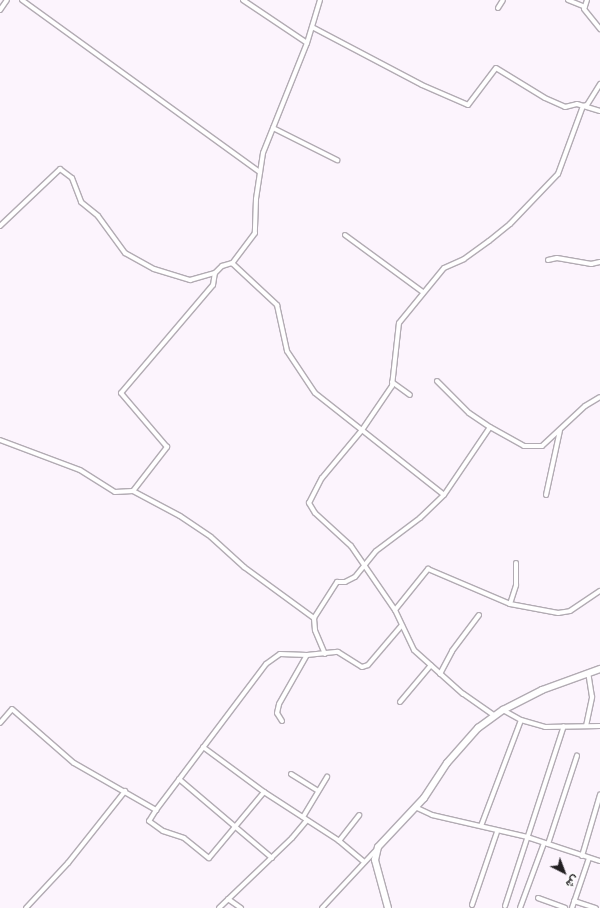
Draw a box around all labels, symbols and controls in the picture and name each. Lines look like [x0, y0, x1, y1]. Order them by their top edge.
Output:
north arrow [544, 852, 584, 892]
text: ش [563, 872, 582, 891]

